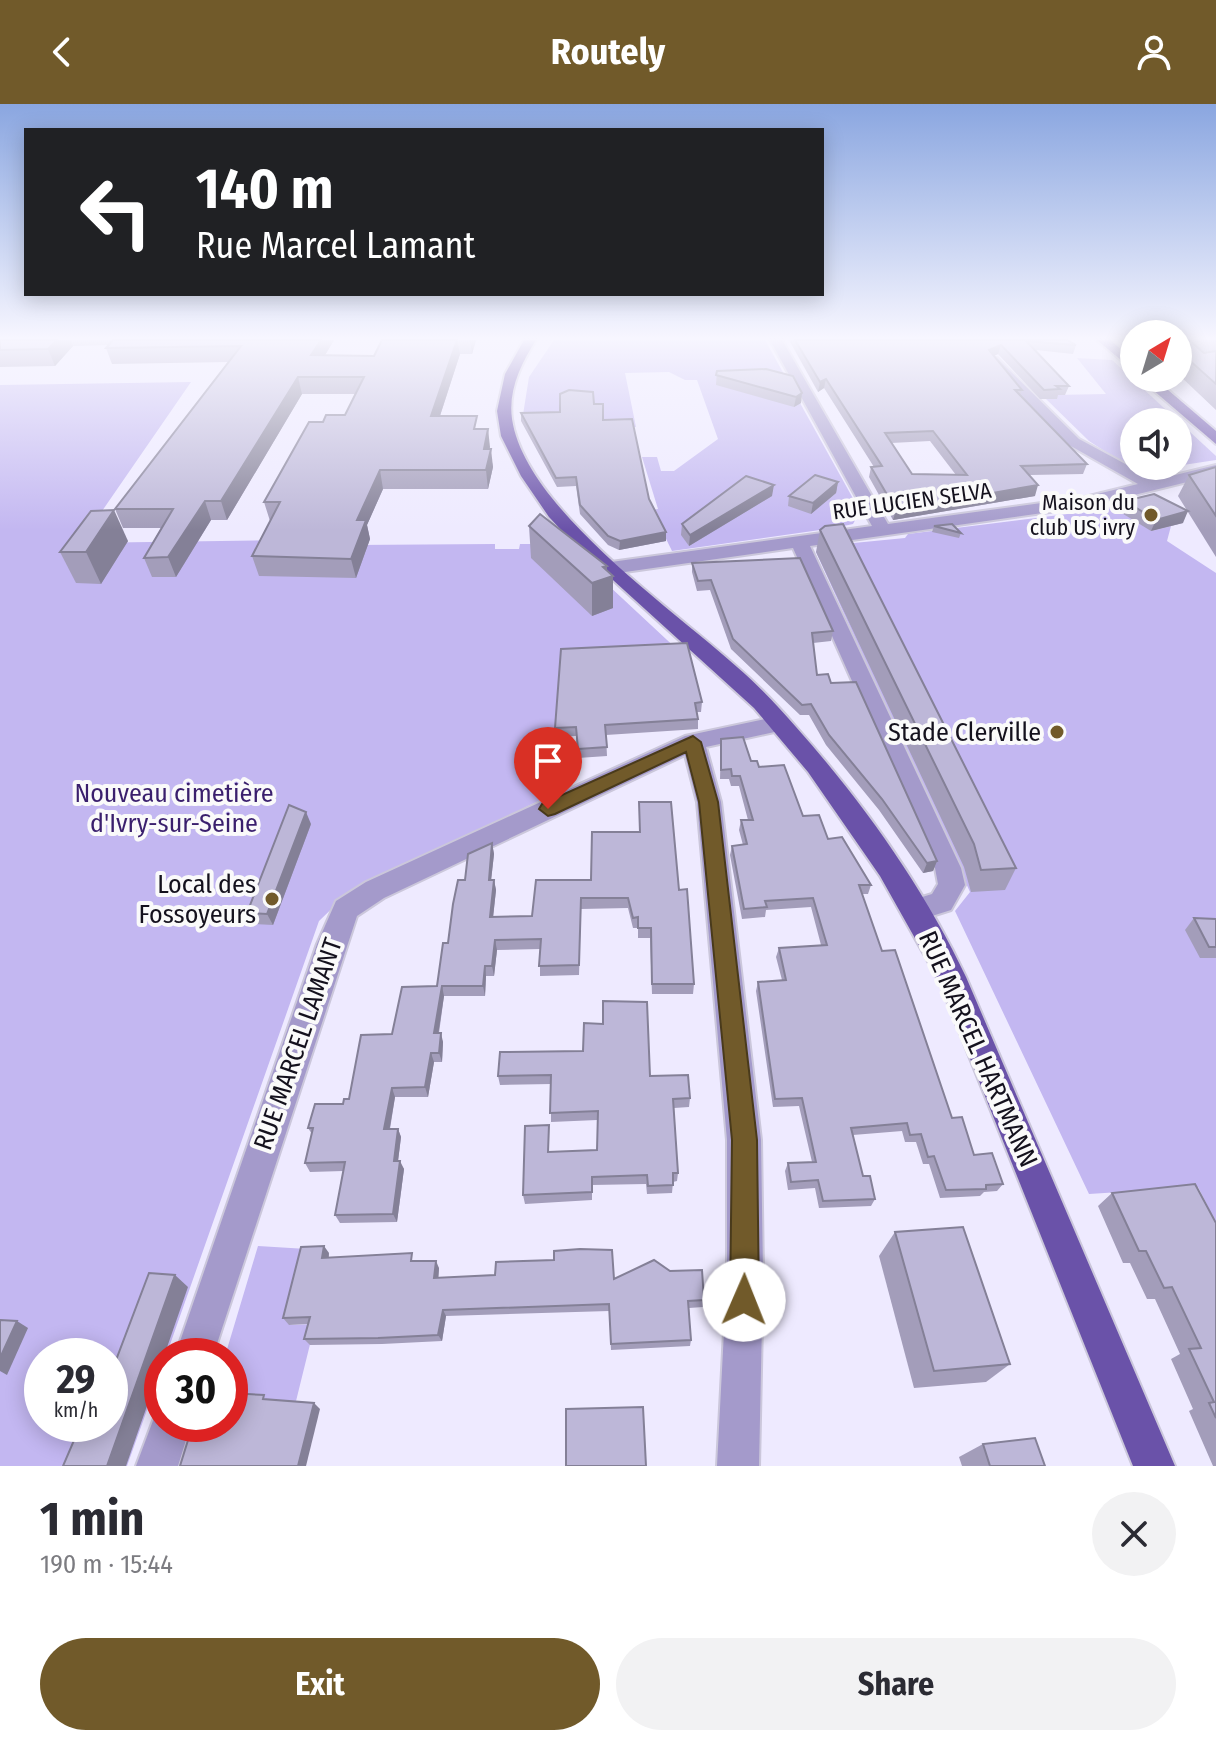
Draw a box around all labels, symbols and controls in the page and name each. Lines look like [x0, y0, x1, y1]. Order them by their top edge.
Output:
icon: back [40, 30, 84, 74]
text: Routely [551, 30, 665, 74]
icon: person [1132, 30, 1176, 74]
text: 140 m [196, 156, 333, 223]
icon: left [64, 160, 168, 264]
text: Rue Marcel Lamant [196, 224, 475, 268]
north arrow [1120, 320, 1192, 392]
map controls [1120, 320, 1192, 480]
button: sound [1120, 408, 1192, 480]
street label: RUE LUCIEN SELVA [831, 476, 994, 526]
place label: Maison du club US ivry [1030, 489, 1135, 541]
marker: Maison du club US ivry [1142, 506, 1160, 524]
place label: Stade Clerville [888, 717, 1041, 748]
marker: Stade Clerville [1048, 723, 1066, 741]
pin [514, 727, 582, 809]
icon: arrive [526, 739, 570, 783]
park label: Nouveau cimetière d'Ivry-sur-Seine [74, 778, 274, 839]
place label: Local des Fossoyeurs [139, 869, 256, 930]
marker: Local des Fossoyeurs [263, 890, 281, 908]
street label: RUE MARCEL HARTMANN [912, 926, 1044, 1172]
street label: RUE MARCEL LAMANT [247, 934, 349, 1154]
position arrow [702, 1258, 786, 1342]
speed limit sign: 30 [144, 1338, 248, 1442]
text: 29 [56, 1356, 95, 1404]
text: km/h [54, 1398, 98, 1422]
text: 1 min [40, 1490, 145, 1548]
button: close [1092, 1492, 1176, 1576]
text: 190 m · 15:44 [40, 1549, 173, 1580]
button: Exit [40, 1638, 600, 1730]
button: Share [616, 1638, 1176, 1730]

